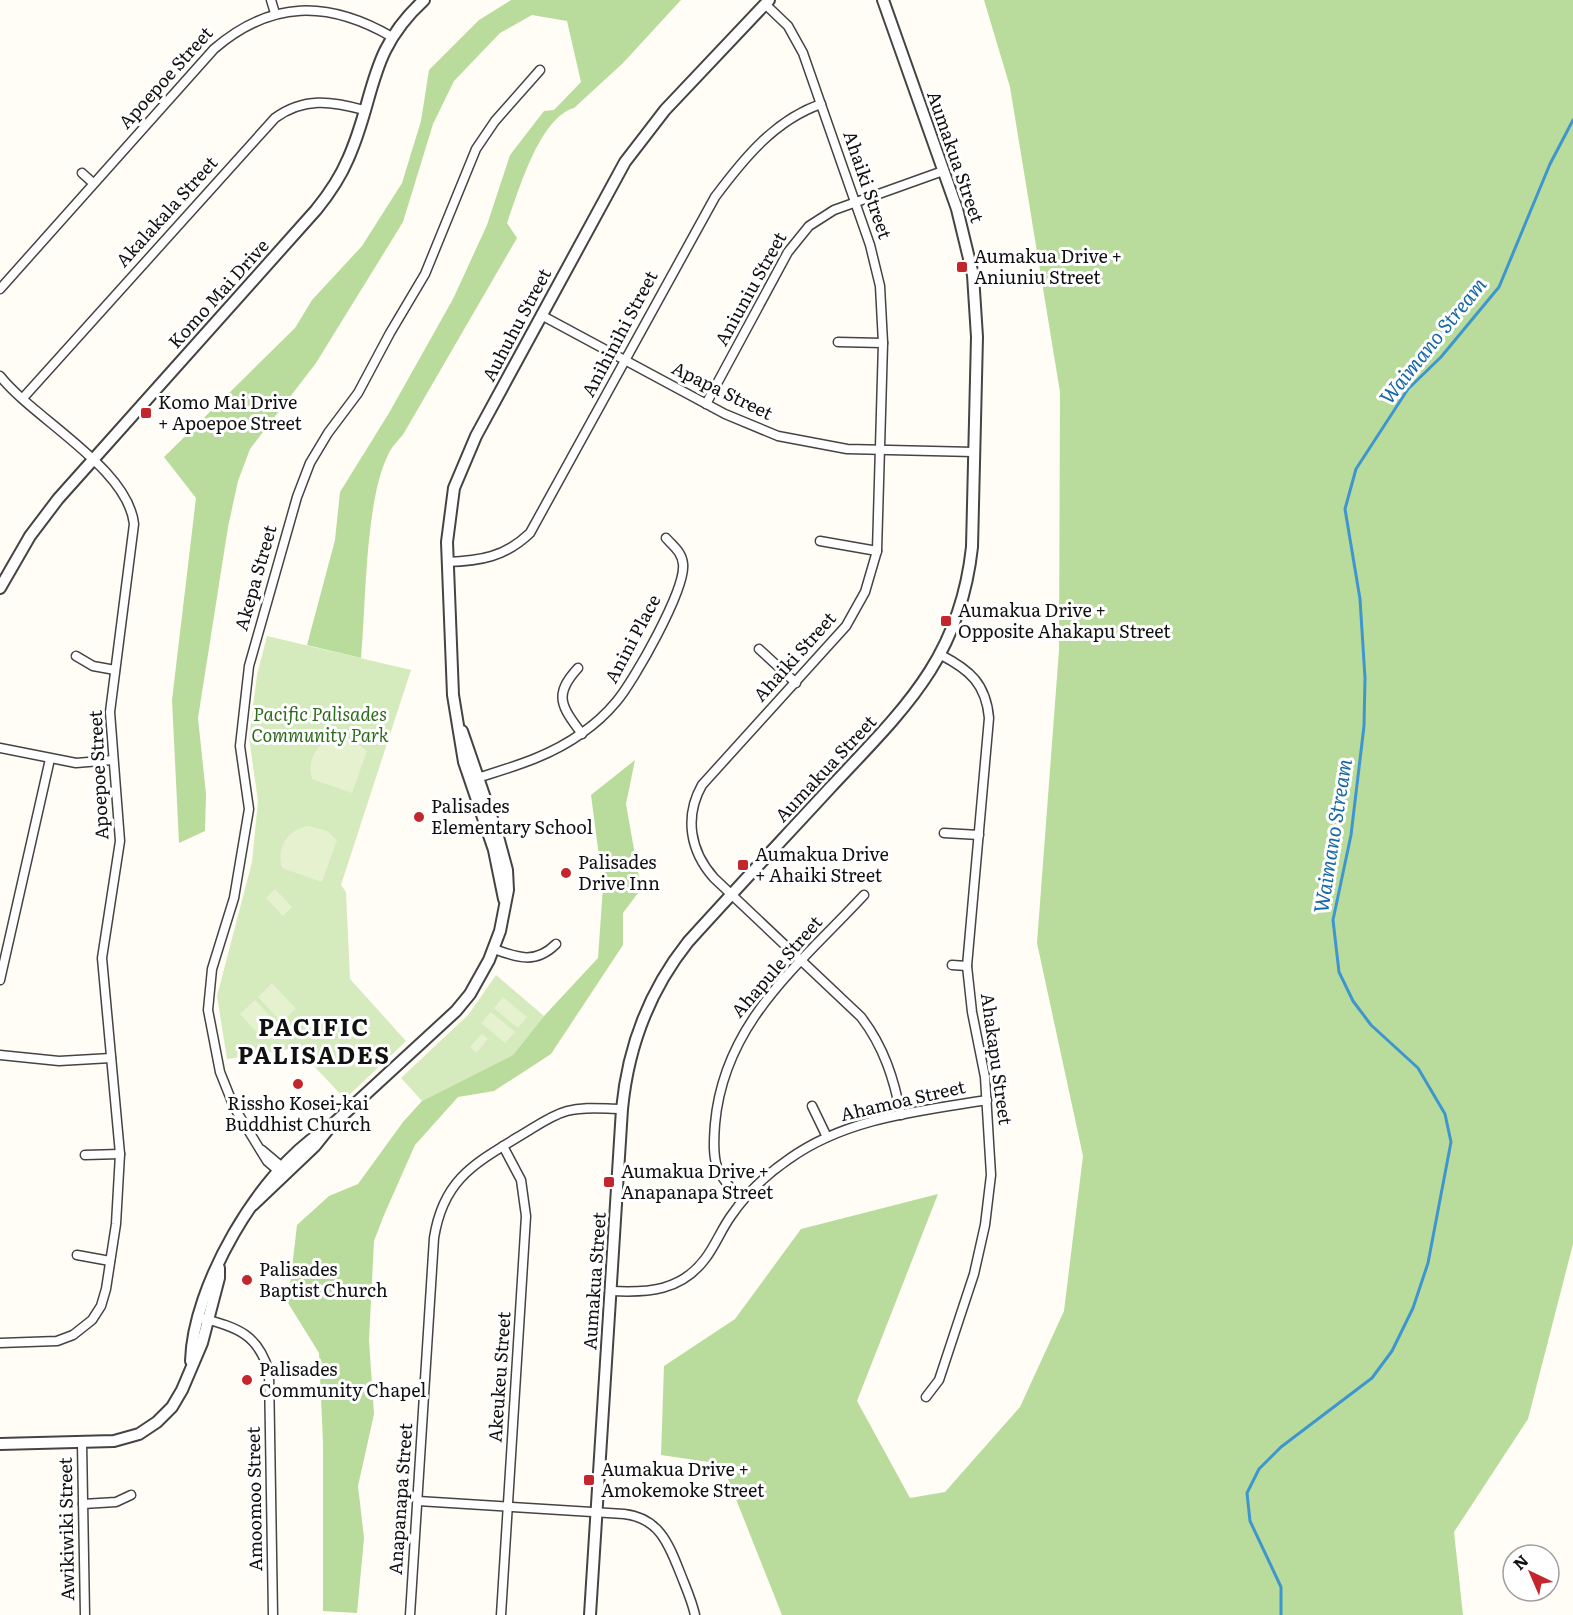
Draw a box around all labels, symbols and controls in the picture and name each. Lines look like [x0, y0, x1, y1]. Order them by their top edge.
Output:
street label: Apoepoe Street [111, 19, 219, 134]
street label: Aumakua Street [921, 87, 992, 227]
street label: Ahaiki Street [837, 127, 900, 243]
street label: Akalakala Street [109, 149, 224, 272]
street label: Aniuniu Street [707, 226, 793, 350]
street label: Komo Mai Drive [161, 232, 275, 354]
place label: Aumakua Drive + Aniuniu Street [974, 242, 1122, 290]
marker: Aumakua Drive + Aniuniu Street [955, 260, 969, 274]
street label: Auhuhu Street [474, 262, 557, 386]
street label: Anihinihi Street [574, 265, 664, 401]
water label: Waimano Stream [1371, 269, 1492, 410]
street label: Apapa Street [668, 354, 778, 426]
place label: Komo Mai Drive + Apoepoe Street [158, 388, 303, 436]
marker: Komo Mai Drive + Apoepoe Street [139, 406, 153, 420]
street label: Akepa Street [227, 521, 283, 634]
street label: Anini Place [597, 589, 666, 687]
place label: Aumakua Drive + Opposite Ahakapu Street [958, 596, 1171, 644]
street label: Ahaiki Street [746, 604, 842, 707]
marker: Aumakua Drive + Opposite Ahakapu Street [939, 614, 953, 628]
park label: Pacific Palisades Community Park [251, 700, 389, 748]
street label: Aumakua Street [768, 708, 882, 828]
street label: Apoepoe Street [81, 709, 114, 841]
water label: Waimano Stream [1304, 756, 1358, 915]
place label: Palisades Elementary School [431, 792, 593, 840]
marker: Palisades Elementary School [412, 810, 426, 824]
place label: Aumakua Drive + Ahaiki Street [755, 840, 889, 888]
place label: Palisades Drive Inn [578, 848, 660, 896]
marker: Aumakua Drive + Ahaiki Street [736, 858, 750, 872]
marker: Palisades Drive Inn [559, 866, 573, 880]
street label: Ahapule Street [724, 909, 828, 1023]
street label: Ahakapu Street [975, 991, 1020, 1127]
district label: PACIFIC PALISADES [238, 1008, 390, 1071]
street label: Ahamoa Street [838, 1072, 968, 1127]
marker: Rissho Kosei-kai Buddhist Church [291, 1077, 305, 1091]
place label: Rissho Kosei-kai Buddhist Church [225, 1089, 371, 1137]
place label: Aumakua Drive + Anapanapa Street [621, 1157, 774, 1205]
marker: Aumakua Drive + Anapanapa Street [602, 1175, 616, 1189]
street label: Aumakua Street [575, 1210, 612, 1351]
place label: Palisades Baptist Church [259, 1255, 388, 1303]
marker: Palisades Baptist Church [240, 1273, 254, 1287]
street label: Akeukeu Street [480, 1310, 517, 1443]
place label: Palisades Community Chapel [259, 1355, 426, 1403]
marker: Palisades Community Chapel [240, 1373, 254, 1387]
street label: Anapanapa Street [381, 1421, 418, 1576]
street label: Amoomoo Street [239, 1426, 268, 1572]
place label: Aumakua Drive + Amokemoke Street [601, 1455, 765, 1503]
street label: Awikiwiki Street [51, 1456, 80, 1601]
marker: Aumakua Drive + Amokemoke Street [582, 1473, 596, 1487]
north arrow [1501, 1543, 1561, 1603]
text: N [1507, 1548, 1533, 1575]

